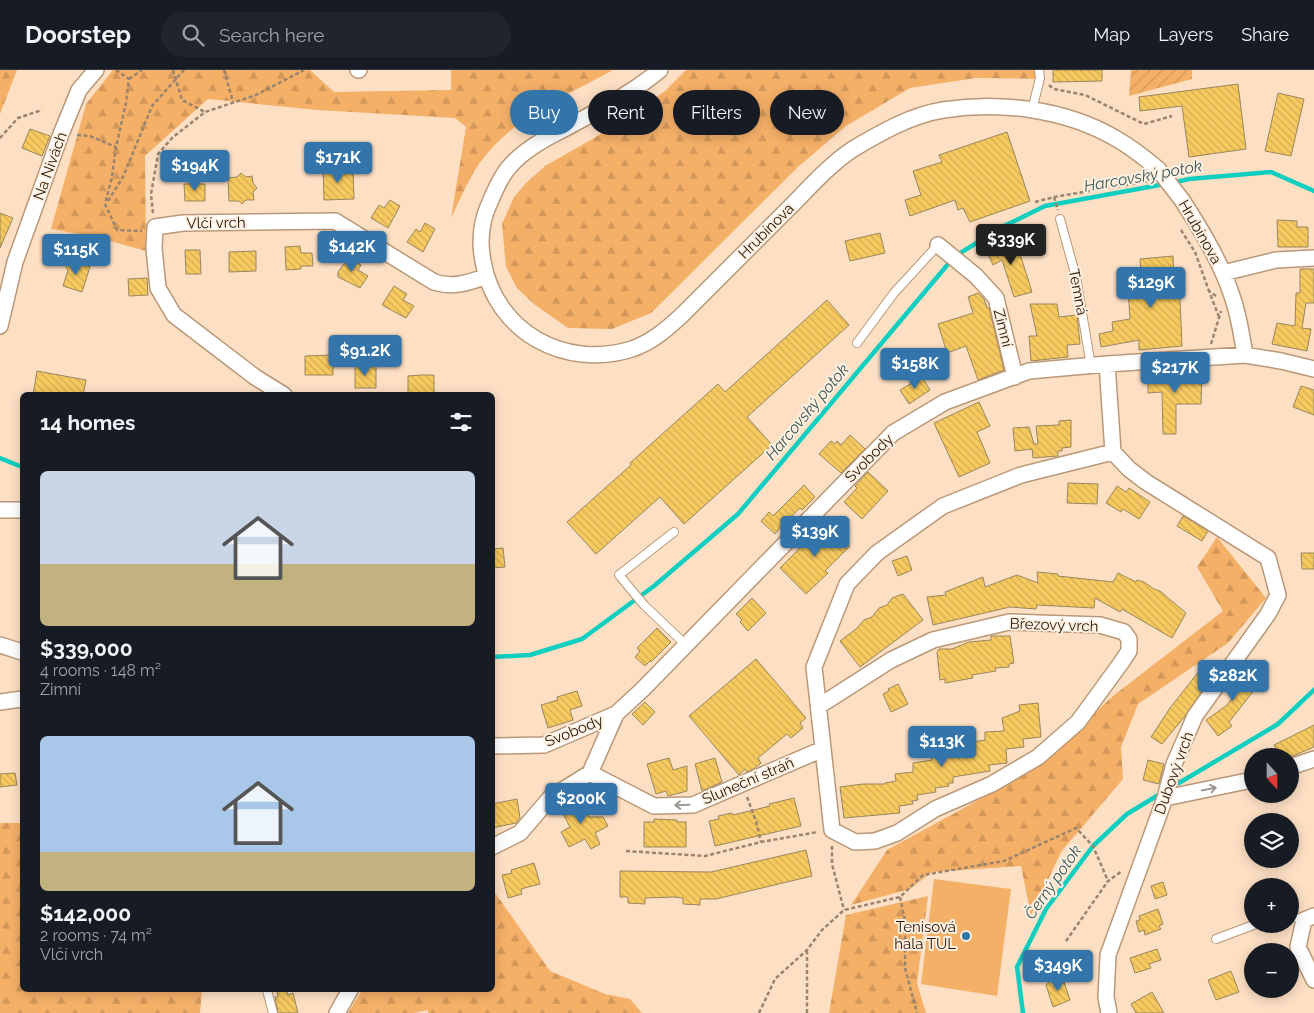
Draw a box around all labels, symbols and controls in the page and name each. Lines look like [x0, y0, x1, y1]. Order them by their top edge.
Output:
search box [161, 12, 511, 57]
text: Doorstep [25, 20, 131, 49]
icon: search [179, 21, 207, 49]
text: Search here [219, 24, 325, 46]
text: Map [1094, 24, 1130, 45]
text: Layers [1158, 24, 1213, 45]
text: Share [1241, 24, 1289, 45]
chip: Buy [510, 90, 578, 135]
chip: Rent [588, 90, 663, 135]
chip: Filters [673, 90, 760, 135]
chip: New [770, 90, 844, 135]
street label: Na Nivách [29, 129, 71, 203]
pin: $171K [303, 142, 373, 184]
text: $171K [315, 148, 361, 167]
pin: $194K [160, 150, 230, 192]
text: $194K [171, 156, 219, 175]
water label: Harcovský potok [1082, 156, 1204, 196]
street label: Hrubínova [1174, 197, 1226, 267]
street label: Hrubínova [734, 199, 798, 263]
street label: Vlčí vrch [186, 213, 246, 233]
pin: $339K [976, 224, 1046, 266]
pin: $142K [317, 230, 387, 273]
text: $339K [987, 230, 1035, 249]
pin: $115K [41, 234, 111, 276]
text: $142K [329, 237, 375, 256]
text: $115K [53, 240, 99, 259]
pin: $129K [1116, 266, 1186, 309]
street label: Temná [1065, 267, 1091, 317]
text: $129K [1127, 273, 1175, 292]
street label: Zimní [990, 307, 1017, 350]
pin: $91.2K [324, 334, 406, 377]
text: $91.2K [340, 341, 390, 360]
pin: $158K [880, 348, 950, 390]
pin: $217K [1140, 352, 1210, 394]
text: $158K [891, 354, 939, 373]
text: $217K [1152, 358, 1198, 377]
water label: Harcovský potok [761, 360, 853, 464]
icon: filters [447, 408, 475, 436]
text: 14 homes [40, 410, 135, 435]
street label: Svobody [841, 430, 897, 486]
icon: home [213, 503, 303, 593]
pin: $139K [780, 516, 850, 558]
text: $139K [791, 522, 839, 541]
street label: Březový vrch [1009, 614, 1099, 636]
text: $339,000 [40, 636, 133, 661]
pin: $282K [1198, 660, 1268, 702]
text: 4 rooms · 148 m² [40, 661, 161, 680]
text: $282K [1209, 666, 1257, 685]
text: Zimní [40, 680, 81, 699]
street label: Svobody [542, 711, 606, 751]
pin: $113K [907, 726, 977, 768]
street label: Dubový vrch [1151, 729, 1197, 817]
text: $113K [919, 732, 965, 751]
north arrow [1244, 748, 1299, 802]
map controls [1244, 748, 1299, 998]
street label: Sluneční stráň [699, 754, 797, 808]
icon: home [213, 768, 303, 858]
pin: $200K [546, 782, 616, 825]
one-way arrow [1201, 784, 1217, 794]
text: $200K [556, 789, 606, 808]
one-way arrow [675, 800, 691, 810]
button: layers [1244, 813, 1299, 868]
water label: Černý potok [1020, 840, 1086, 923]
button: + [1244, 878, 1299, 933]
text: $142,000 [40, 901, 131, 926]
place label: Tenisová hala TUL [894, 918, 956, 953]
text: 2 rooms · 74 m² [40, 926, 152, 945]
marker: Tenisová hala TUL [960, 930, 972, 942]
button: − [1244, 943, 1299, 998]
text: Vlčí vrch [40, 945, 103, 964]
pin: $349K [1023, 950, 1093, 992]
text: $349K [1034, 956, 1082, 975]

